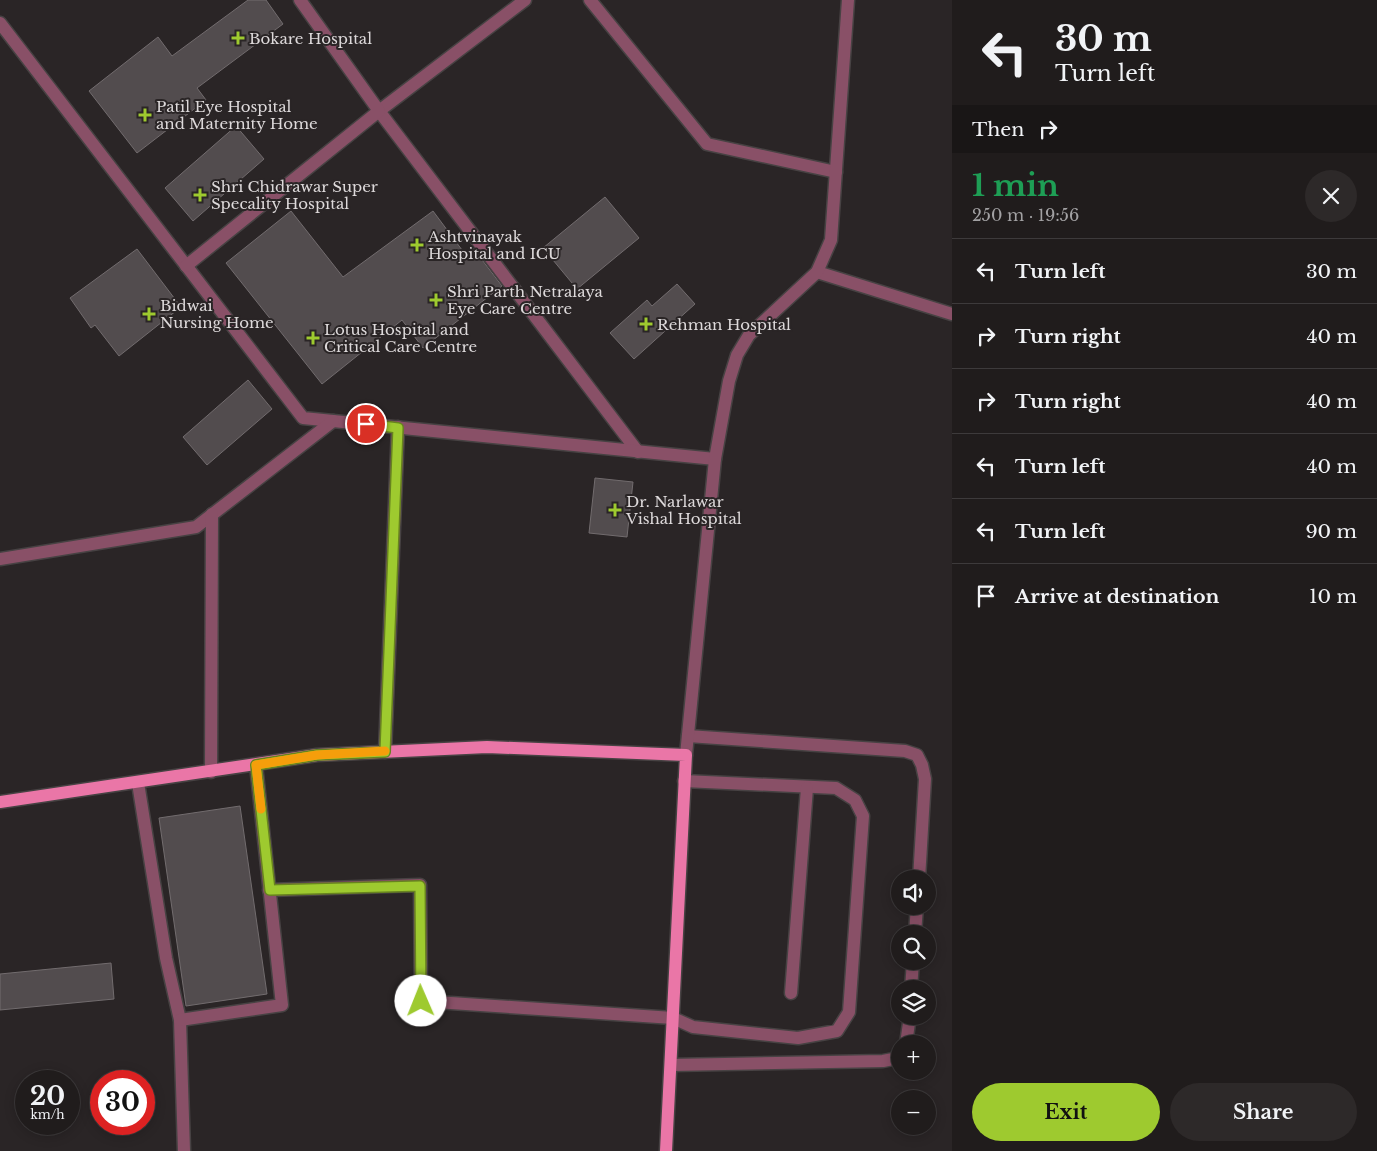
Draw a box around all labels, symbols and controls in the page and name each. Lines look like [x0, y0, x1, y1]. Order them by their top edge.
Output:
text: 30 m [1055, 17, 1152, 60]
icon: left [972, 20, 1037, 85]
place label: Bokare Hospital [249, 29, 372, 48]
marker: Bokare Hospital [231, 31, 245, 45]
text: Turn left [1055, 60, 1155, 87]
place label: Patil Eye Hospital and Maternity Home [156, 97, 318, 133]
marker: Patil Eye Hospital and Maternity Home [138, 108, 152, 122]
icon: right [1034, 115, 1062, 143]
text: Then [972, 118, 1024, 141]
text: 1 min [972, 167, 1059, 204]
button: close [1305, 170, 1357, 222]
place label: Shri Chidrawar Super Specality Hospital [211, 177, 379, 213]
marker: Shri Chidrawar Super Specality Hospital [193, 188, 207, 202]
text: 250 m · 19:56 [972, 205, 1079, 225]
place label: Ashtvinayak Hospital and ICU [427, 227, 561, 263]
marker: Ashtvinayak Hospital and ICU [410, 238, 424, 252]
icon: left [972, 257, 1000, 285]
text: Turn left [1015, 260, 1106, 283]
text: 30 m [1306, 260, 1357, 283]
place label: Shri Parth Netralaya Eye Care Centre [447, 282, 604, 318]
marker: Shri Parth Netralaya Eye Care Centre [429, 293, 443, 307]
place label: Bidwai Nursing Home [160, 296, 274, 332]
marker: Bidwai Nursing Home [142, 307, 156, 321]
place label: Rehman Hospital [657, 315, 791, 334]
marker: Rehman Hospital [639, 317, 653, 331]
place label: Lotus Hospital and Critical Care Centre [324, 320, 477, 356]
icon: right [972, 322, 1000, 350]
text: Turn right [1015, 325, 1121, 348]
text: 40 m [1306, 325, 1357, 348]
marker: Lotus Hospital and Critical Care Centre [306, 331, 320, 345]
icon: right [972, 387, 1000, 415]
text: Turn right [1015, 390, 1121, 413]
text: 40 m [1306, 390, 1357, 413]
pin [345, 403, 387, 445]
icon: arrive [352, 410, 380, 438]
icon: left [972, 452, 1000, 480]
text: Turn left [1015, 455, 1106, 478]
text: 40 m [1306, 455, 1357, 478]
place label: Dr. Narlawar Vishal Hospital [625, 492, 742, 528]
marker: Dr. Narlawar Vishal Hospital [608, 503, 622, 517]
icon: left [972, 517, 1000, 545]
text: Turn left [1015, 520, 1106, 543]
text: 90 m [1305, 520, 1357, 543]
icon: arrive [972, 582, 1000, 610]
text: Arrive at destination [1015, 585, 1219, 608]
text: 10 m [1309, 585, 1357, 608]
map controls [891, 870, 936, 1135]
button: sound [891, 870, 936, 915]
button: search [891, 925, 936, 970]
position arrow [394, 974, 446, 1026]
button: layers [891, 980, 936, 1025]
button: + [891, 1035, 936, 1080]
speed limit sign: 30 [90, 1070, 155, 1135]
text: 20 [30, 1081, 65, 1112]
button: Exit [972, 1083, 1160, 1141]
button: Share [1170, 1083, 1357, 1141]
button: − [891, 1090, 936, 1135]
text: km/h [30, 1107, 65, 1122]

